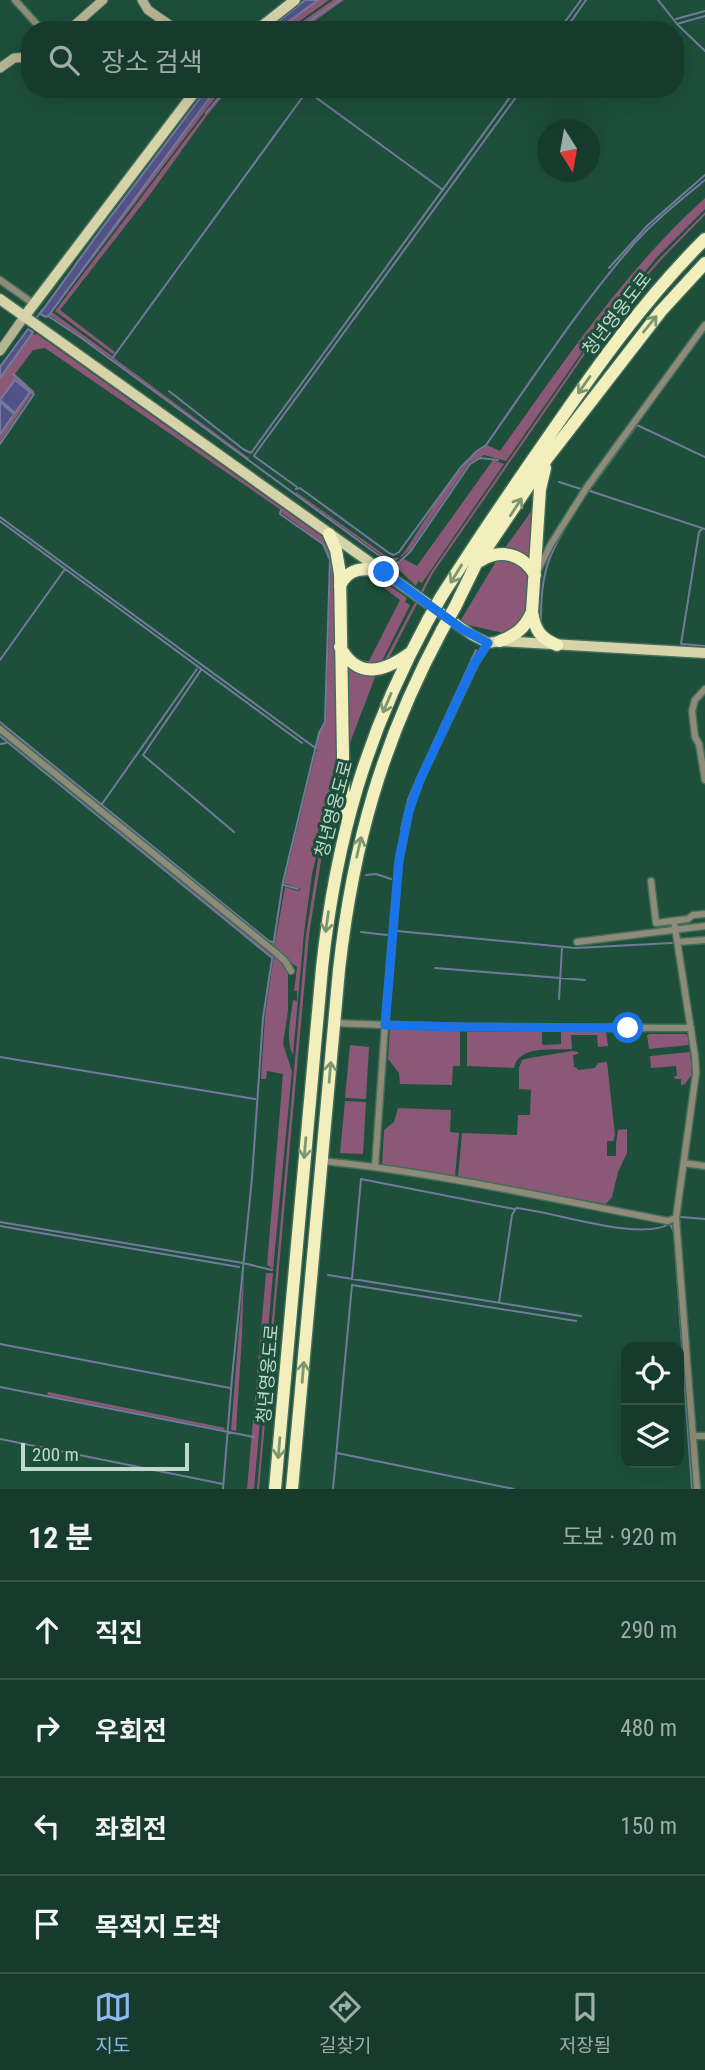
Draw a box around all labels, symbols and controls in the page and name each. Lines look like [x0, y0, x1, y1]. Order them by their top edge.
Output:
search box [21, 21, 684, 98]
icon: search [45, 41, 83, 79]
text: 장소 검색 [101, 47, 203, 77]
north arrow [537, 119, 600, 182]
street label: 청년영웅도로 [578, 268, 655, 359]
one-way arrow [643, 315, 658, 333]
one-way arrow [577, 375, 591, 395]
one-way arrow [508, 498, 523, 517]
route end [368, 556, 399, 587]
one-way arrow [448, 563, 462, 583]
one-way arrow [380, 692, 393, 713]
street label: 청년영웅도로 [311, 758, 357, 860]
one-way arrow [353, 836, 366, 859]
one-way arrow [320, 910, 333, 933]
route start [612, 1012, 643, 1043]
one-way arrow [324, 1062, 337, 1084]
one-way arrow [299, 1136, 312, 1159]
street label: 청년영웅도로 [253, 1324, 282, 1424]
map controls [621, 1342, 684, 1468]
button: locate [621, 1342, 684, 1405]
one-way arrow [296, 1361, 309, 1384]
button: layers [621, 1405, 684, 1468]
one-way arrow [272, 1436, 285, 1459]
scale bar [21, 1440, 189, 1472]
text: 200 m [32, 1443, 79, 1466]
text: 12 분 [28, 1520, 93, 1555]
text: 도보 · 920 m [562, 1524, 677, 1551]
icon: ahead [28, 1611, 66, 1649]
text: 290 m [620, 1617, 677, 1644]
text: 직진 [95, 1618, 143, 1648]
icon: right [28, 1709, 66, 1747]
text: 480 m [620, 1715, 677, 1742]
text: 우회전 [95, 1716, 167, 1746]
icon: left [28, 1807, 66, 1845]
text: 150 m [620, 1813, 677, 1840]
text: 좌회전 [95, 1814, 167, 1844]
icon: arrive [28, 1905, 66, 1943]
text: 목적지 도착 [95, 1912, 221, 1942]
tab: 지도 [94, 1988, 132, 2057]
tab: 길찾기 [319, 1988, 371, 2057]
tab: 저장됨 [559, 1988, 611, 2057]

